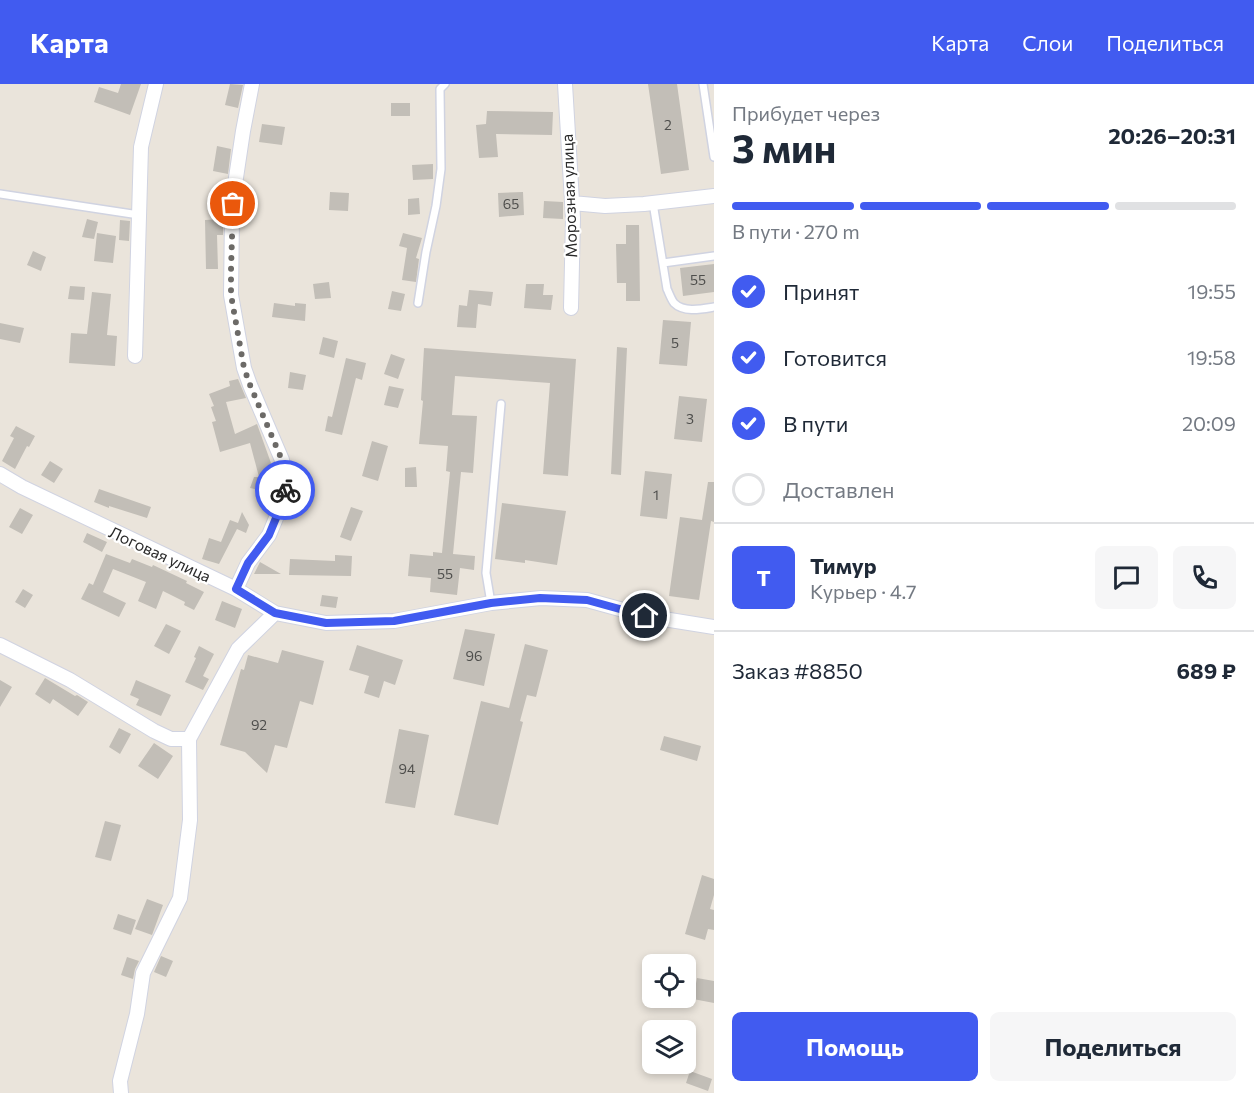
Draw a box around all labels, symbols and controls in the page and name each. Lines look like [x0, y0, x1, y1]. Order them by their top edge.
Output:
text: Карта [30, 25, 109, 59]
text: Карта [931, 30, 989, 55]
text: Слои [1022, 30, 1073, 55]
text: Поделиться [1106, 30, 1224, 55]
text: Прибудет через [732, 101, 880, 125]
house number: 2 [664, 116, 672, 133]
text: 20:26–20:31 [1108, 122, 1236, 149]
text: 3 мин [732, 123, 836, 171]
street label: Морозная улица [557, 134, 580, 258]
pin [207, 178, 258, 229]
icon: bag [216, 187, 249, 220]
house number: 65 [503, 195, 519, 212]
text: В пути · 270 m [732, 219, 860, 243]
house number: 55 [690, 271, 706, 288]
icon: check [732, 275, 765, 308]
text: Принят [783, 278, 859, 305]
text: 19:55 [1188, 279, 1236, 303]
house number: 5 [671, 334, 679, 351]
icon: check [732, 341, 765, 374]
text: Готовится [783, 344, 887, 371]
text: 19:58 [1187, 345, 1236, 369]
icon: check [732, 407, 765, 440]
house number: 3 [686, 410, 694, 427]
text: В пути [783, 410, 848, 437]
text: 20:09 [1182, 411, 1236, 435]
courier [255, 460, 315, 520]
icon: bike [269, 474, 302, 507]
text: Доставлен [783, 476, 895, 503]
house number: 1 [653, 486, 659, 503]
street label: Логовая улица [106, 522, 214, 585]
button: chat [1095, 546, 1158, 609]
button: phone [1173, 546, 1236, 609]
text: Тимур [810, 552, 877, 579]
text: Т [756, 564, 771, 591]
house number: 55 [437, 565, 453, 582]
text: Курьер · 4.7 [810, 579, 917, 603]
pin [619, 590, 670, 641]
icon: home [628, 599, 661, 632]
house number: 96 [466, 647, 483, 664]
text: Заказ #8850 [732, 657, 863, 684]
text: 689 ₽ [1177, 657, 1236, 684]
house number: 92 [251, 716, 267, 733]
house number: 94 [399, 760, 416, 777]
map controls [642, 954, 696, 1074]
button: locate [642, 954, 696, 1008]
button: Помощь [732, 1012, 978, 1081]
button: Поделиться [990, 1012, 1236, 1081]
button: layers [642, 1020, 696, 1074]

